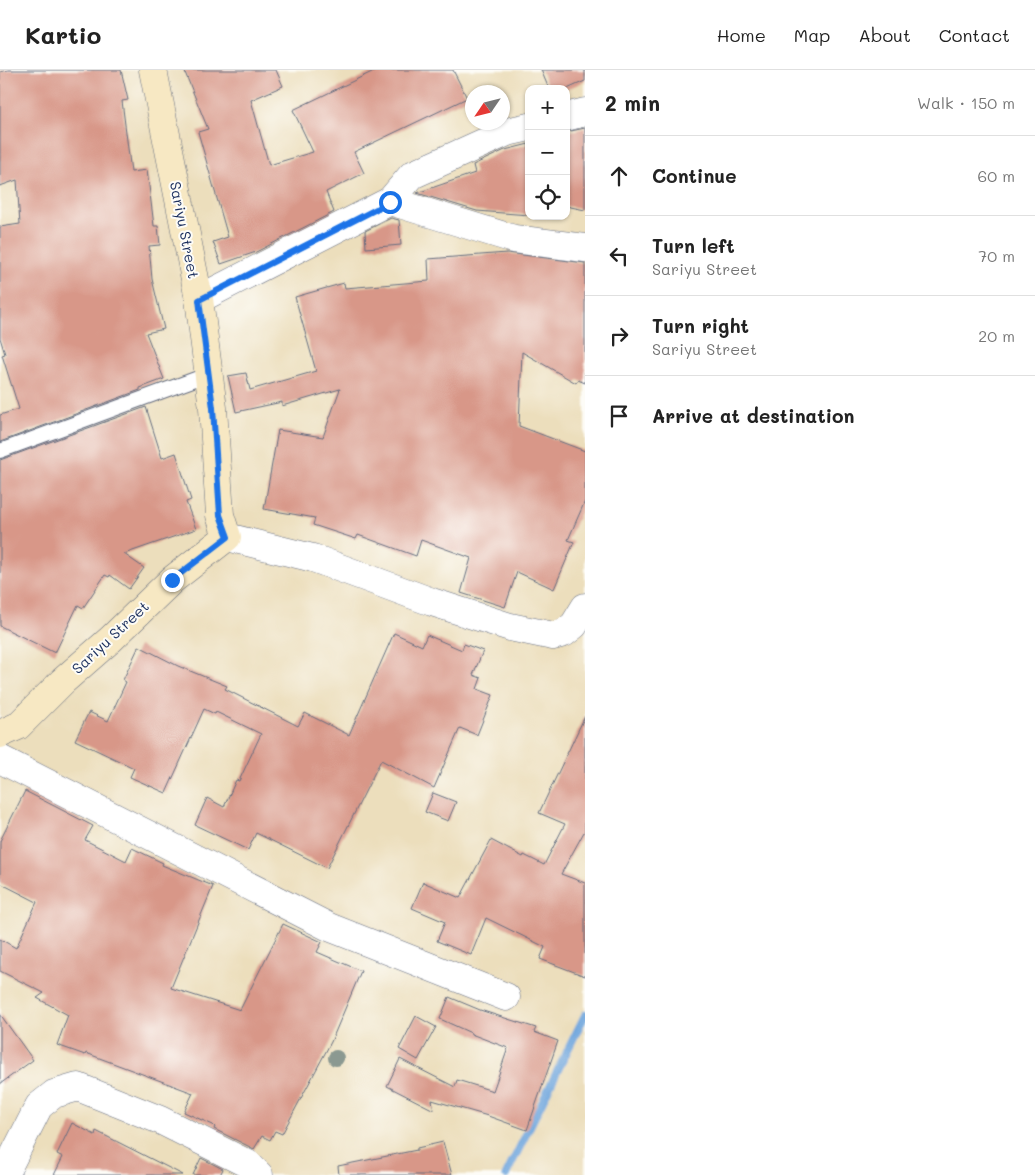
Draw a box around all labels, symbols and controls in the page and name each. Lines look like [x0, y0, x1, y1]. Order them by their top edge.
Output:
text: Kartio [25, 19, 101, 50]
text: Home [717, 23, 766, 47]
text: Map [794, 23, 830, 47]
text: About [858, 23, 911, 47]
text: Contact [939, 23, 1010, 47]
north arrow [465, 85, 510, 130]
map controls [525, 85, 570, 220]
button: + [525, 85, 570, 130]
text: 2 min [605, 89, 660, 116]
text: Walk · 150 m [917, 92, 1015, 113]
button: − [525, 130, 570, 175]
icon: ahead [605, 162, 633, 190]
text: Continue [652, 163, 737, 188]
text: 60 m [978, 165, 1015, 186]
button: locate [525, 175, 570, 220]
street label: Sariyu Street [166, 180, 204, 280]
route start [379, 191, 402, 214]
text: Turn left [652, 233, 735, 258]
icon: left [605, 242, 633, 270]
text: 70 m [978, 245, 1015, 266]
text: Sariyu Street [652, 258, 757, 279]
text: Turn right [652, 313, 749, 338]
icon: right [605, 322, 633, 350]
text: 20 m [978, 325, 1015, 346]
text: Sariyu Street [652, 338, 757, 359]
icon: arrive [605, 402, 633, 430]
text: Arrive at destination [652, 403, 855, 428]
route end [161, 569, 184, 592]
street label: Sariyu Street [67, 596, 153, 678]

